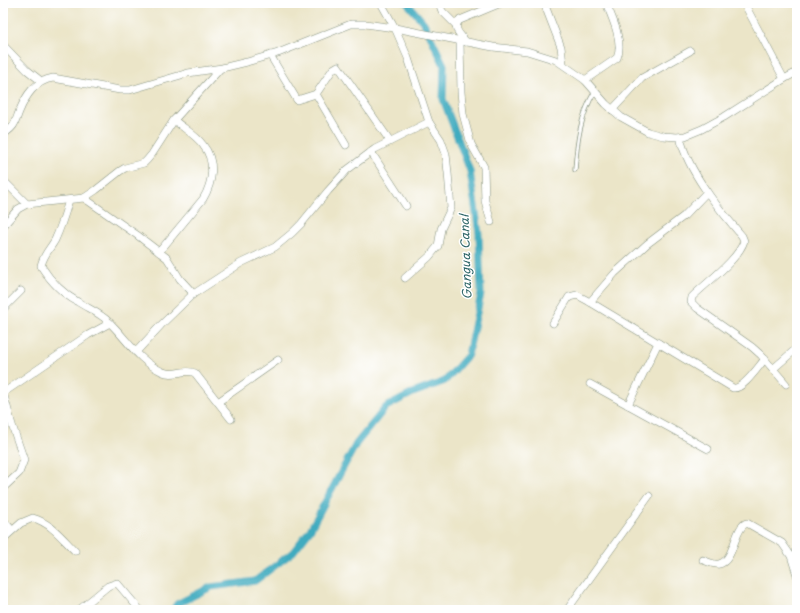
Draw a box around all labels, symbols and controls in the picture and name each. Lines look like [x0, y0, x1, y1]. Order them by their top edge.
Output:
water label: Gangua Canal [454, 213, 475, 300]

